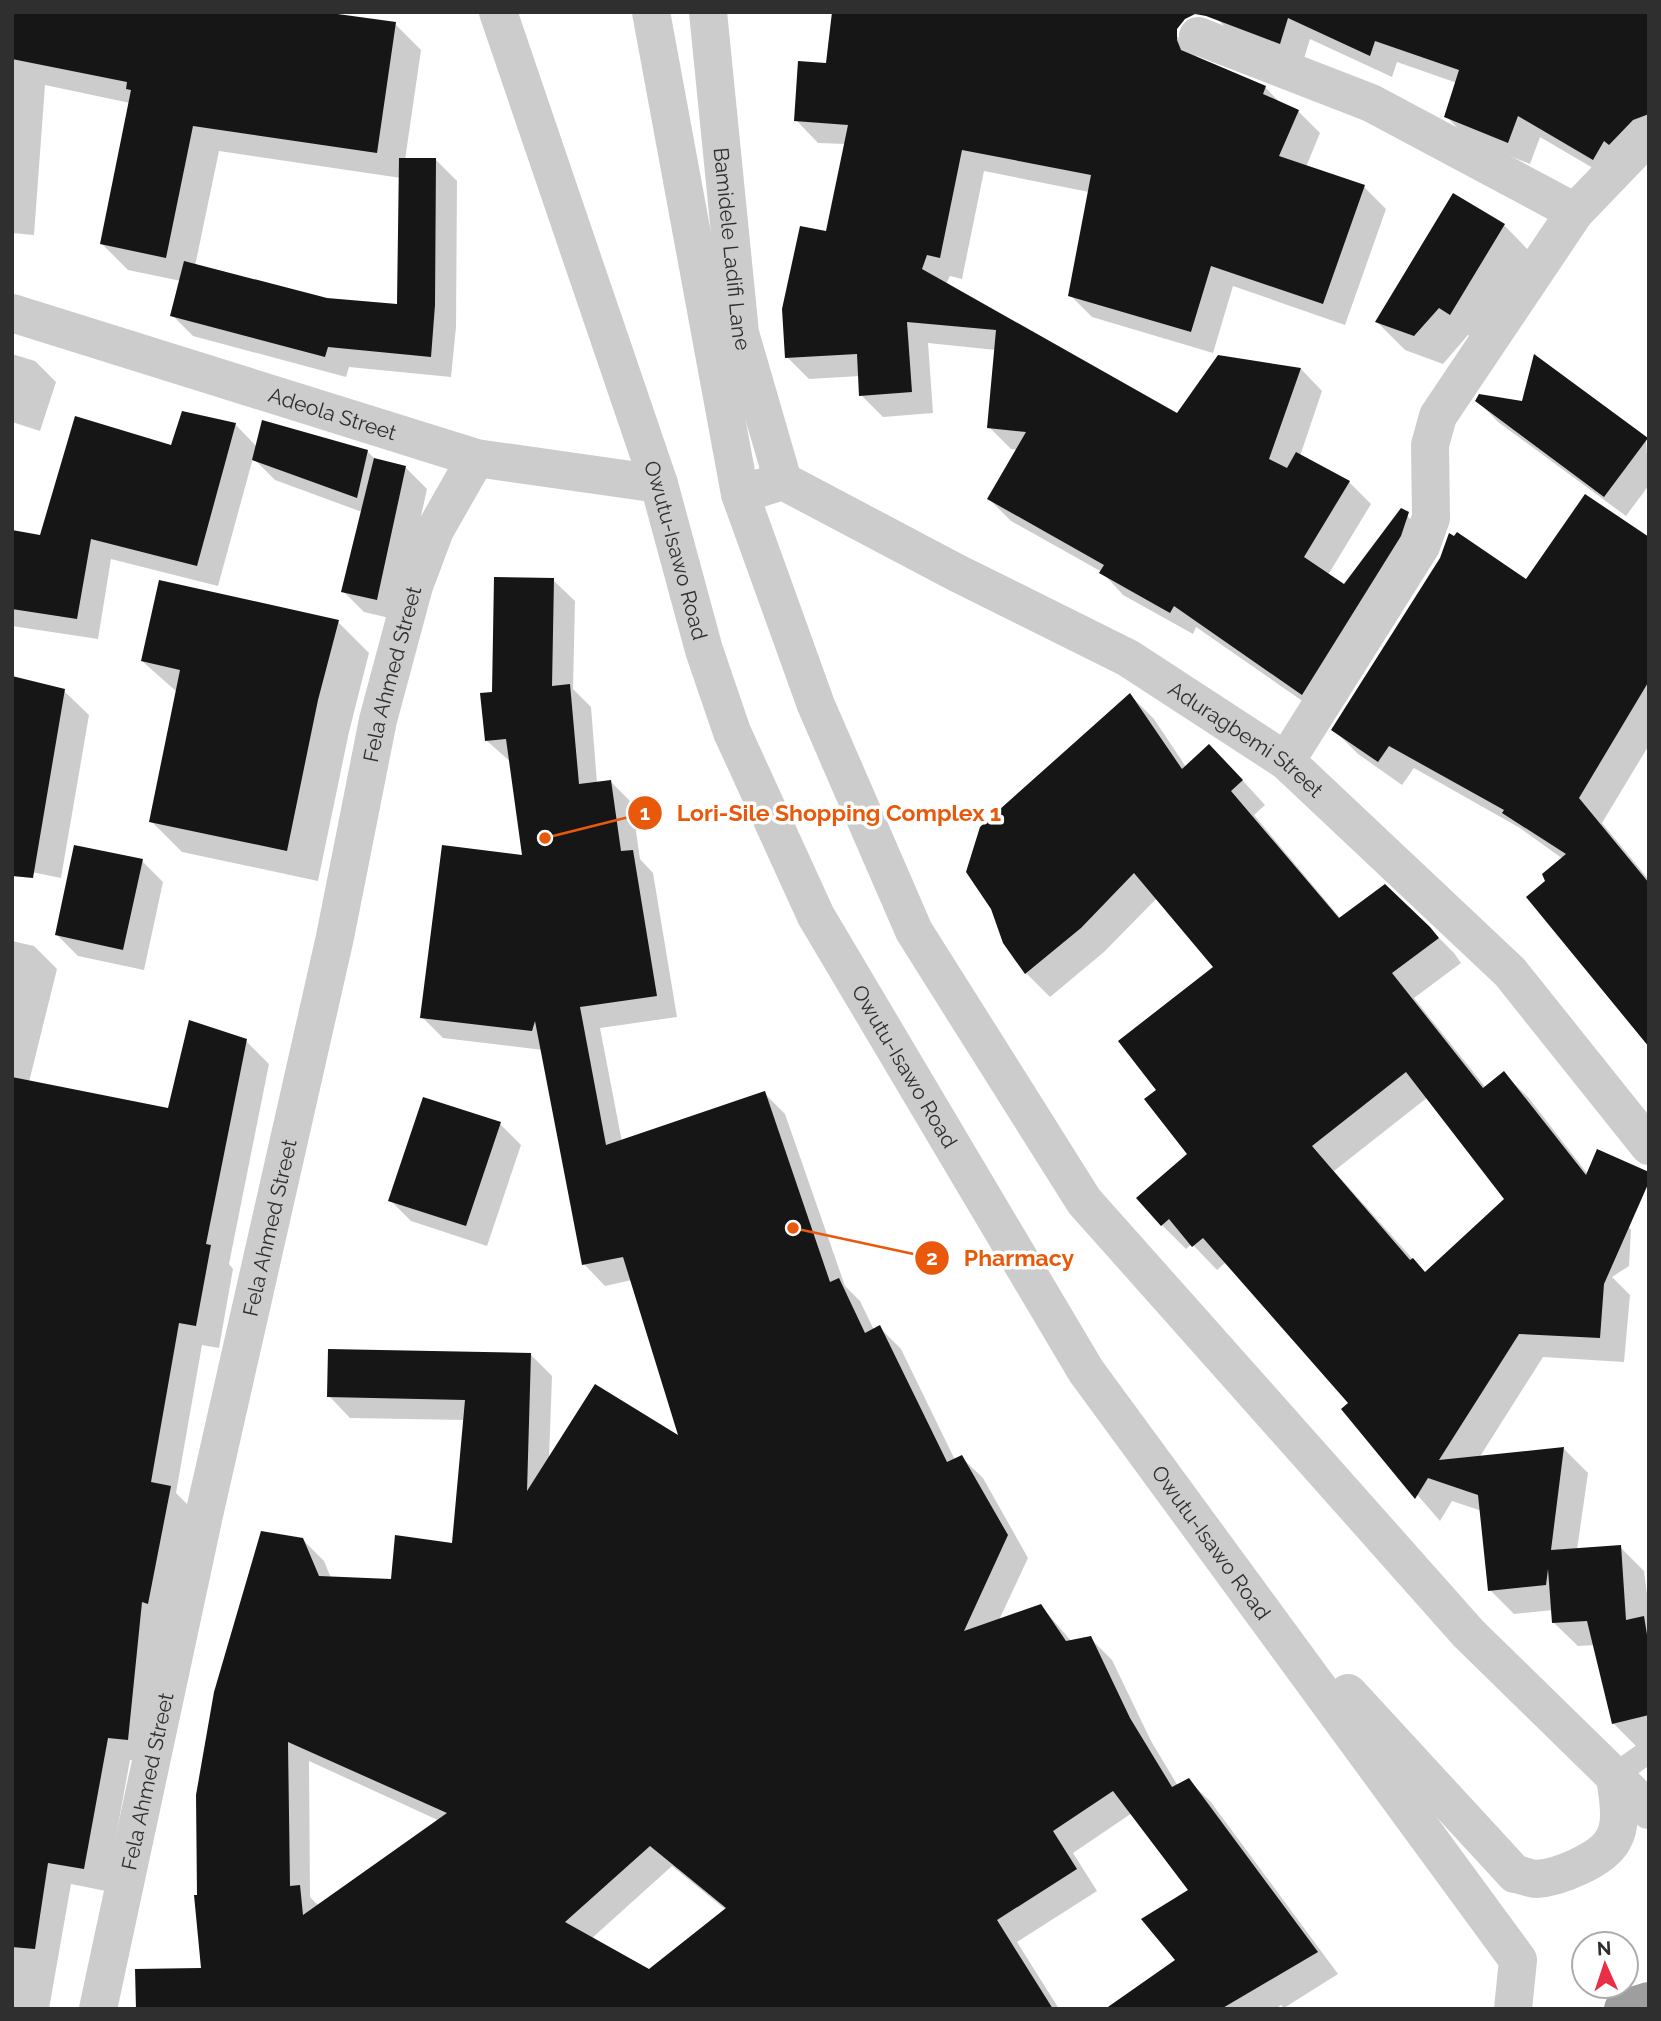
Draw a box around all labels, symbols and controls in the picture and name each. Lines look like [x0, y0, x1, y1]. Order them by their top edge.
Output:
street label: Bamidele Ladifi Lane [709, 146, 757, 353]
street label: Adeola Street [266, 382, 400, 445]
street label: Owutu-Isawo Road [639, 457, 713, 643]
street label: Fela Ahmed Street [357, 583, 426, 764]
street label: Aduragbemi Street [1164, 676, 1329, 802]
callout: Lori-Sile Shopping Complex 1 [628, 791, 1015, 835]
text: Lori-Sile Shopping Complex 1 [677, 799, 1001, 826]
text: 1 [640, 800, 650, 825]
street label: Owutu-Isawo Road [847, 980, 963, 1152]
street label: Fela Ahmed Street [237, 1137, 301, 1318]
callout: Pharmacy [915, 1236, 1088, 1280]
text: Pharmacy [964, 1244, 1075, 1271]
text: 2 [926, 1245, 938, 1270]
street label: Owutu-Isawo Road [1147, 1460, 1276, 1624]
street label: Fela Ahmed Street [116, 1690, 178, 1872]
north arrow [1570, 1930, 1640, 2000]
text: N [1596, 1937, 1612, 1959]

